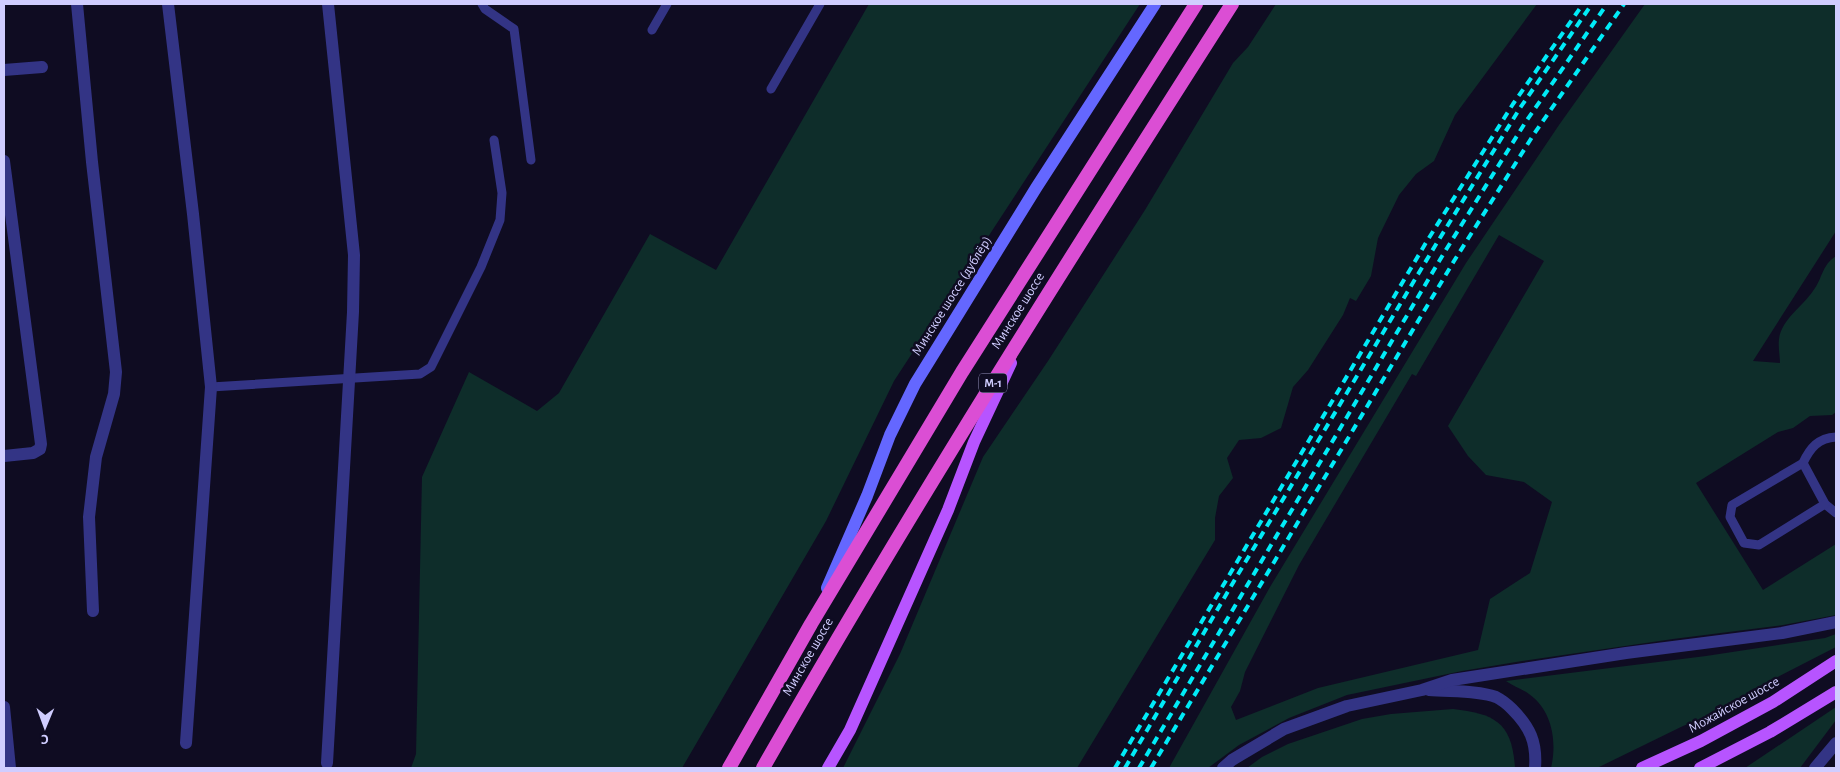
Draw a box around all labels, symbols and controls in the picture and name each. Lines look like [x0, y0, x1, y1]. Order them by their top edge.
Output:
street label: Минское шоссе (дублёр) [909, 234, 995, 358]
street label: Минское шоссе [989, 270, 1047, 352]
road number: М-1 [979, 373, 1007, 392]
street label: Минское шоссе [780, 615, 836, 699]
street label: Можайское шоссе [1686, 674, 1782, 736]
north arrow [20, 702, 70, 752]
text: С [41, 732, 49, 746]

